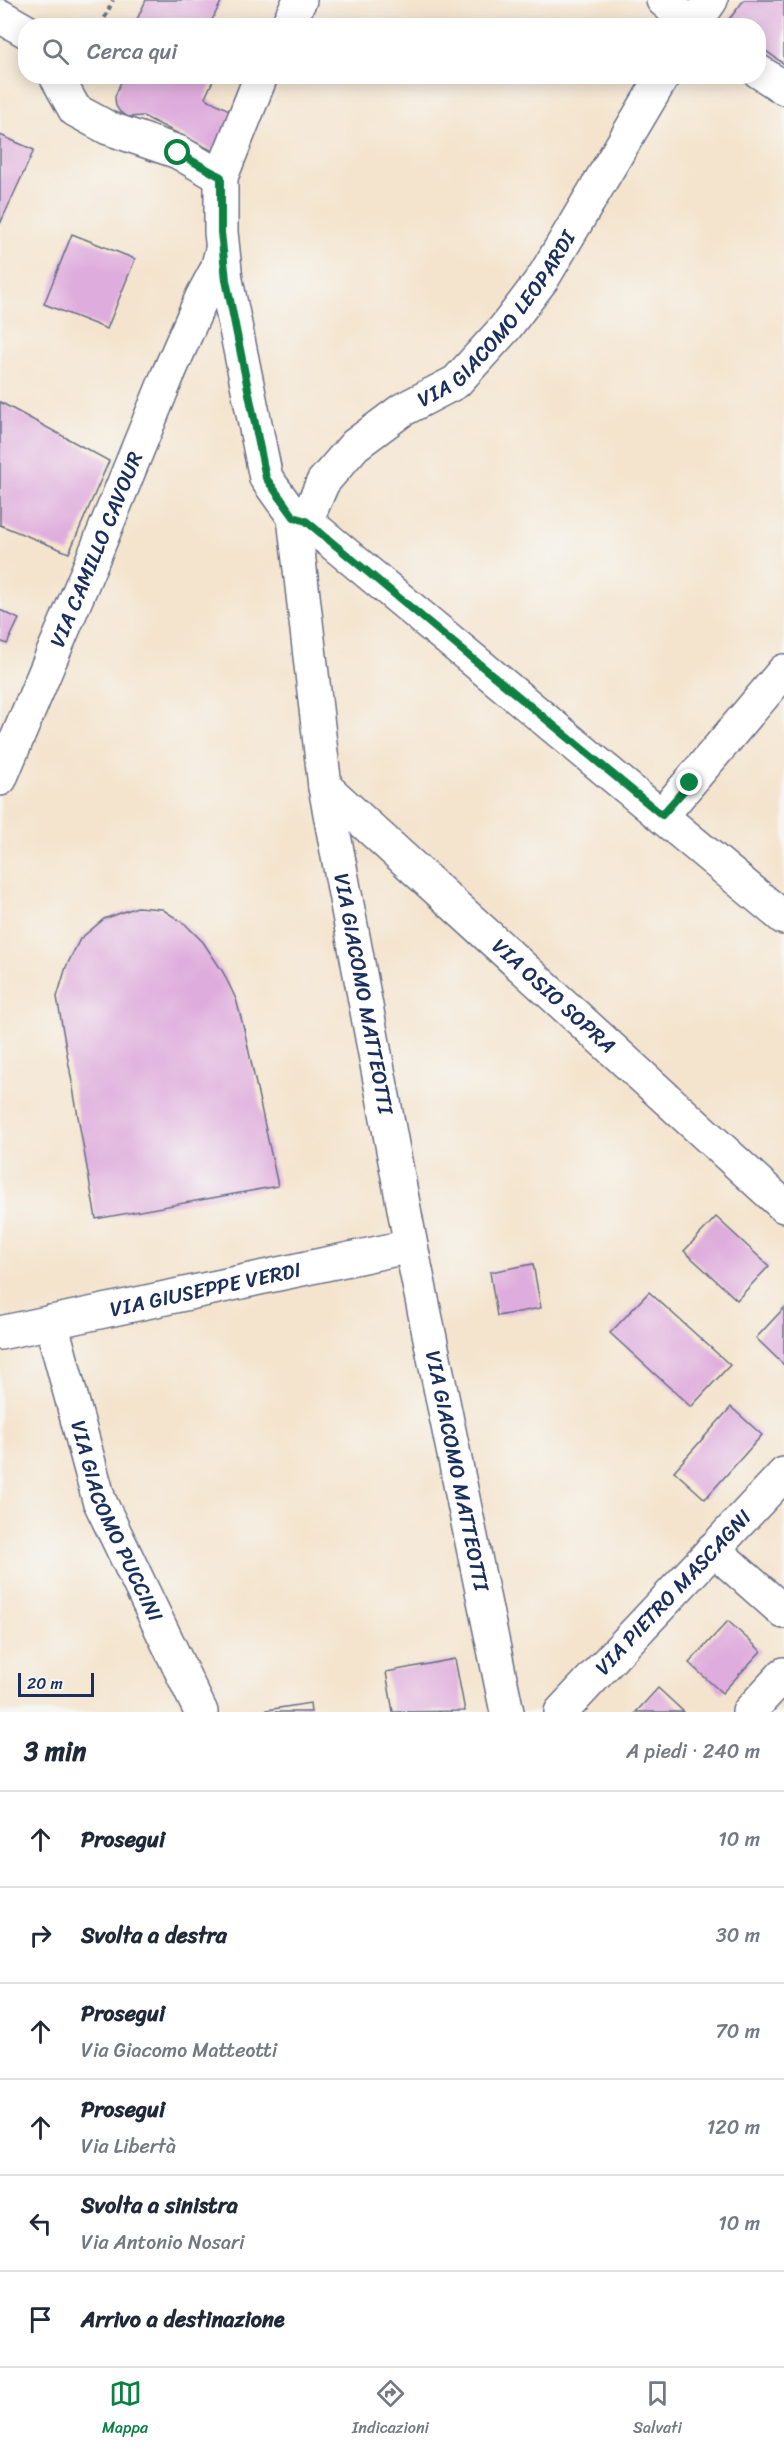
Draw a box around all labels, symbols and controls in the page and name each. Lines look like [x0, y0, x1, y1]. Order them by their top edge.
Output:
search box [18, 18, 766, 84]
text: Cerca qui [87, 32, 177, 71]
icon: search [39, 35, 72, 68]
route start [164, 139, 190, 165]
street label: VIA GIACOMO LEOPARDI [410, 222, 587, 418]
street label: VIA CAMILLO CAVOUR [39, 445, 154, 653]
route end [676, 769, 702, 795]
street label: VIA GIACOMO MATTEOTTI [323, 870, 405, 1119]
street label: VIA OSIO SOPRA [483, 929, 625, 1063]
street label: VIA GIUSEPPE VERDI [106, 1251, 305, 1328]
street label: VIA GIACOMO MATTEOTTI [414, 1347, 501, 1596]
street label: VIA GIACOMO PUCCINI [59, 1416, 174, 1629]
street label: VIA PIETRO MASCAGNI [585, 1500, 761, 1684]
text: 20 m [27, 1669, 63, 1698]
scale bar [18, 1670, 94, 1698]
text: 3 min [24, 1728, 86, 1774]
text: A piedi · 240 m [626, 1734, 760, 1769]
text: Prosegui [81, 1820, 165, 1859]
text: 10 m [718, 1822, 760, 1857]
icon: ahead [24, 1823, 57, 1856]
text: Svolta a destra [81, 1916, 227, 1955]
text: 30 m [716, 1918, 760, 1953]
icon: right [24, 1919, 57, 1952]
text: Prosegui [81, 1994, 165, 2033]
text: 70 m [715, 2014, 760, 2049]
icon: ahead [24, 2015, 57, 2048]
text: Via Giacomo Matteotti [81, 2033, 277, 2068]
text: Prosegui [81, 2090, 165, 2129]
text: 120 m [707, 2110, 760, 2145]
icon: ahead [24, 2111, 57, 2144]
text: Via Libertà [81, 2129, 176, 2164]
text: Svolta a sinistra [81, 2186, 238, 2225]
text: 10 m [718, 2206, 760, 2241]
icon: left [24, 2207, 57, 2240]
text: Via Antonio Nosari [81, 2225, 245, 2260]
text: Arrivo a destinazione [81, 2300, 285, 2339]
icon: arrive [24, 2303, 57, 2336]
tab: Mappa [102, 2377, 148, 2442]
tab: Indicazioni [352, 2377, 429, 2442]
tab: Salvati [633, 2377, 682, 2442]

